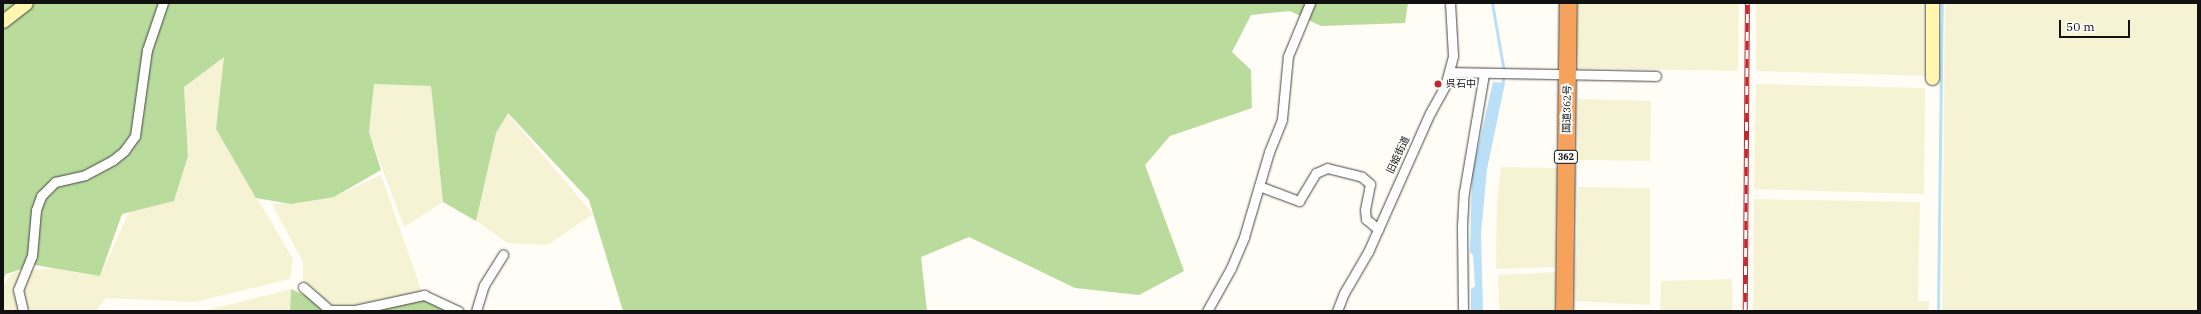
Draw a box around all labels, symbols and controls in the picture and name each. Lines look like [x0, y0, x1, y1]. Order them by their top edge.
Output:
scale bar [2061, 12, 2132, 38]
text: 50 m [2066, 19, 2095, 34]
place label: 呉石中 [1446, 78, 1476, 90]
marker: 呉石中 [1433, 79, 1443, 89]
street label: 国道362号 [1561, 85, 1573, 133]
street label: 旧姫街道 [1384, 134, 1412, 176]
road number: 362 [1553, 150, 1579, 164]

